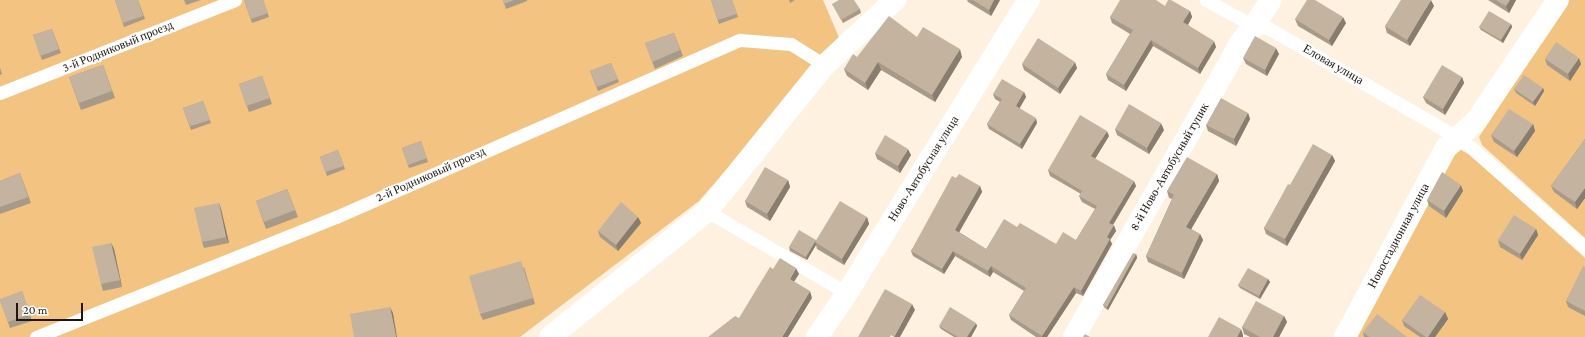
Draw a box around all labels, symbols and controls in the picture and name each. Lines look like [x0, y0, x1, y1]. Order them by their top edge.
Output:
street label: 3-й Родниковый проезд [61, 18, 175, 76]
street label: Еловая улица [1300, 42, 1366, 88]
street label: 8-й Ново-Автобусный тупик [1127, 101, 1213, 233]
street label: Ново-Автобусная улица [886, 114, 962, 224]
street label: 2-й Родниковый проезд [374, 144, 488, 206]
street label: Новостадионная улица [1365, 181, 1433, 291]
scale bar [18, 295, 85, 321]
text: 20 m [23, 303, 47, 317]

